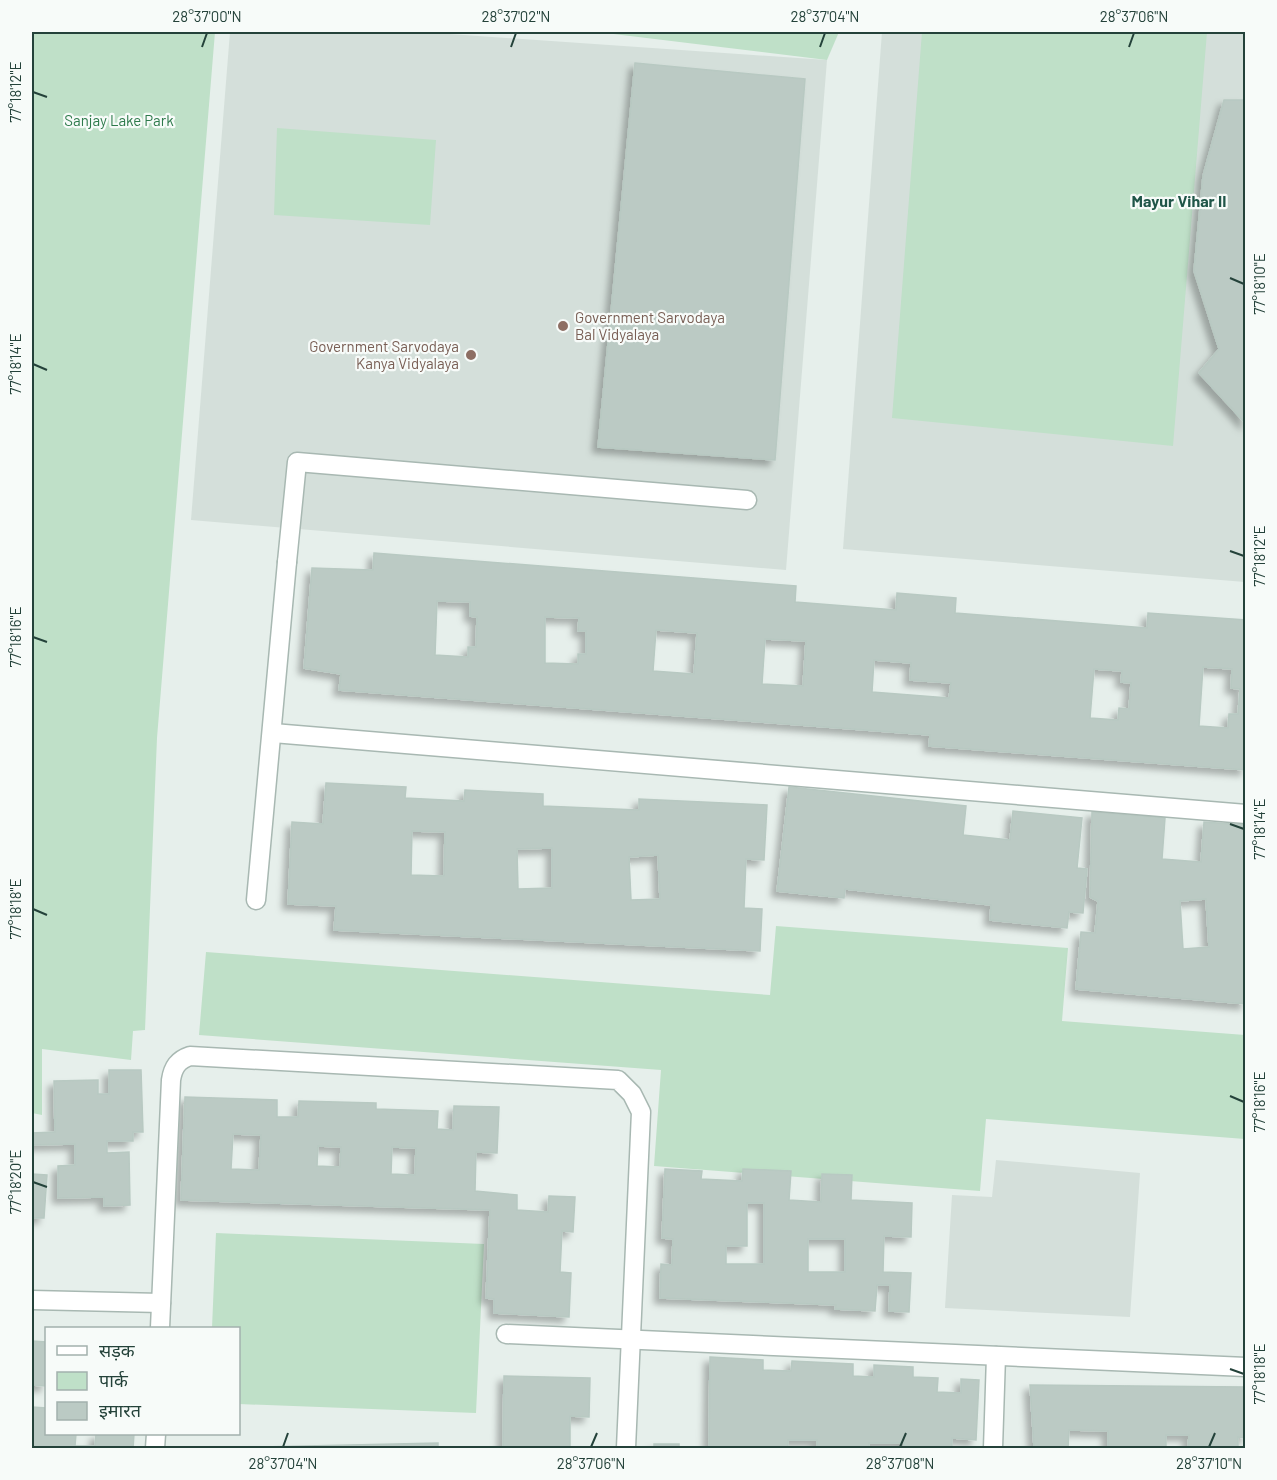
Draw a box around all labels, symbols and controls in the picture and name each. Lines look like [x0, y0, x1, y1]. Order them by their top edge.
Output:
text: 28°37'00"N [172, 7, 242, 25]
text: 28°37'02"N [482, 7, 550, 25]
text: 28°37'04"N [791, 7, 859, 25]
text: 28°37'06"N [1100, 7, 1168, 25]
text: 77°18'12"E [6, 61, 24, 123]
park label: Sanjay Lake Park [64, 111, 174, 129]
district label: Mayur Vihar II [1132, 191, 1226, 210]
text: 77°18'10"E [1250, 253, 1268, 315]
place label: Government Sarvodaya Bal Vidyalaya [575, 308, 725, 343]
marker: Government Sarvodaya Bal Vidyalaya [556, 319, 570, 333]
text: 77°18'14"E [6, 333, 24, 395]
place label: Government Sarvodaya Kanya Vidyalaya [309, 337, 459, 372]
marker: Government Sarvodaya Kanya Vidyalaya [464, 348, 478, 362]
text: 77°18'12"E [1250, 525, 1268, 587]
text: 77°18'16"E [6, 607, 24, 667]
text: 77°18'14"E [1250, 798, 1268, 860]
text: 77°18'18"E [6, 878, 24, 940]
text: 77°18'16"E [1250, 1072, 1268, 1132]
text: 77°18'20"E [6, 1150, 24, 1214]
legend [45, 1327, 240, 1435]
text: सड़क [99, 1339, 136, 1361]
text: 77°18'18"E [1250, 1343, 1268, 1405]
text: पार्क [99, 1369, 129, 1391]
text: इमारत [99, 1399, 142, 1421]
text: 28°37'04"N [249, 1454, 317, 1472]
text: 28°37'06"N [557, 1454, 625, 1472]
text: 28°37'08"N [866, 1454, 934, 1472]
text: 28°37'10"N [1176, 1454, 1242, 1472]

